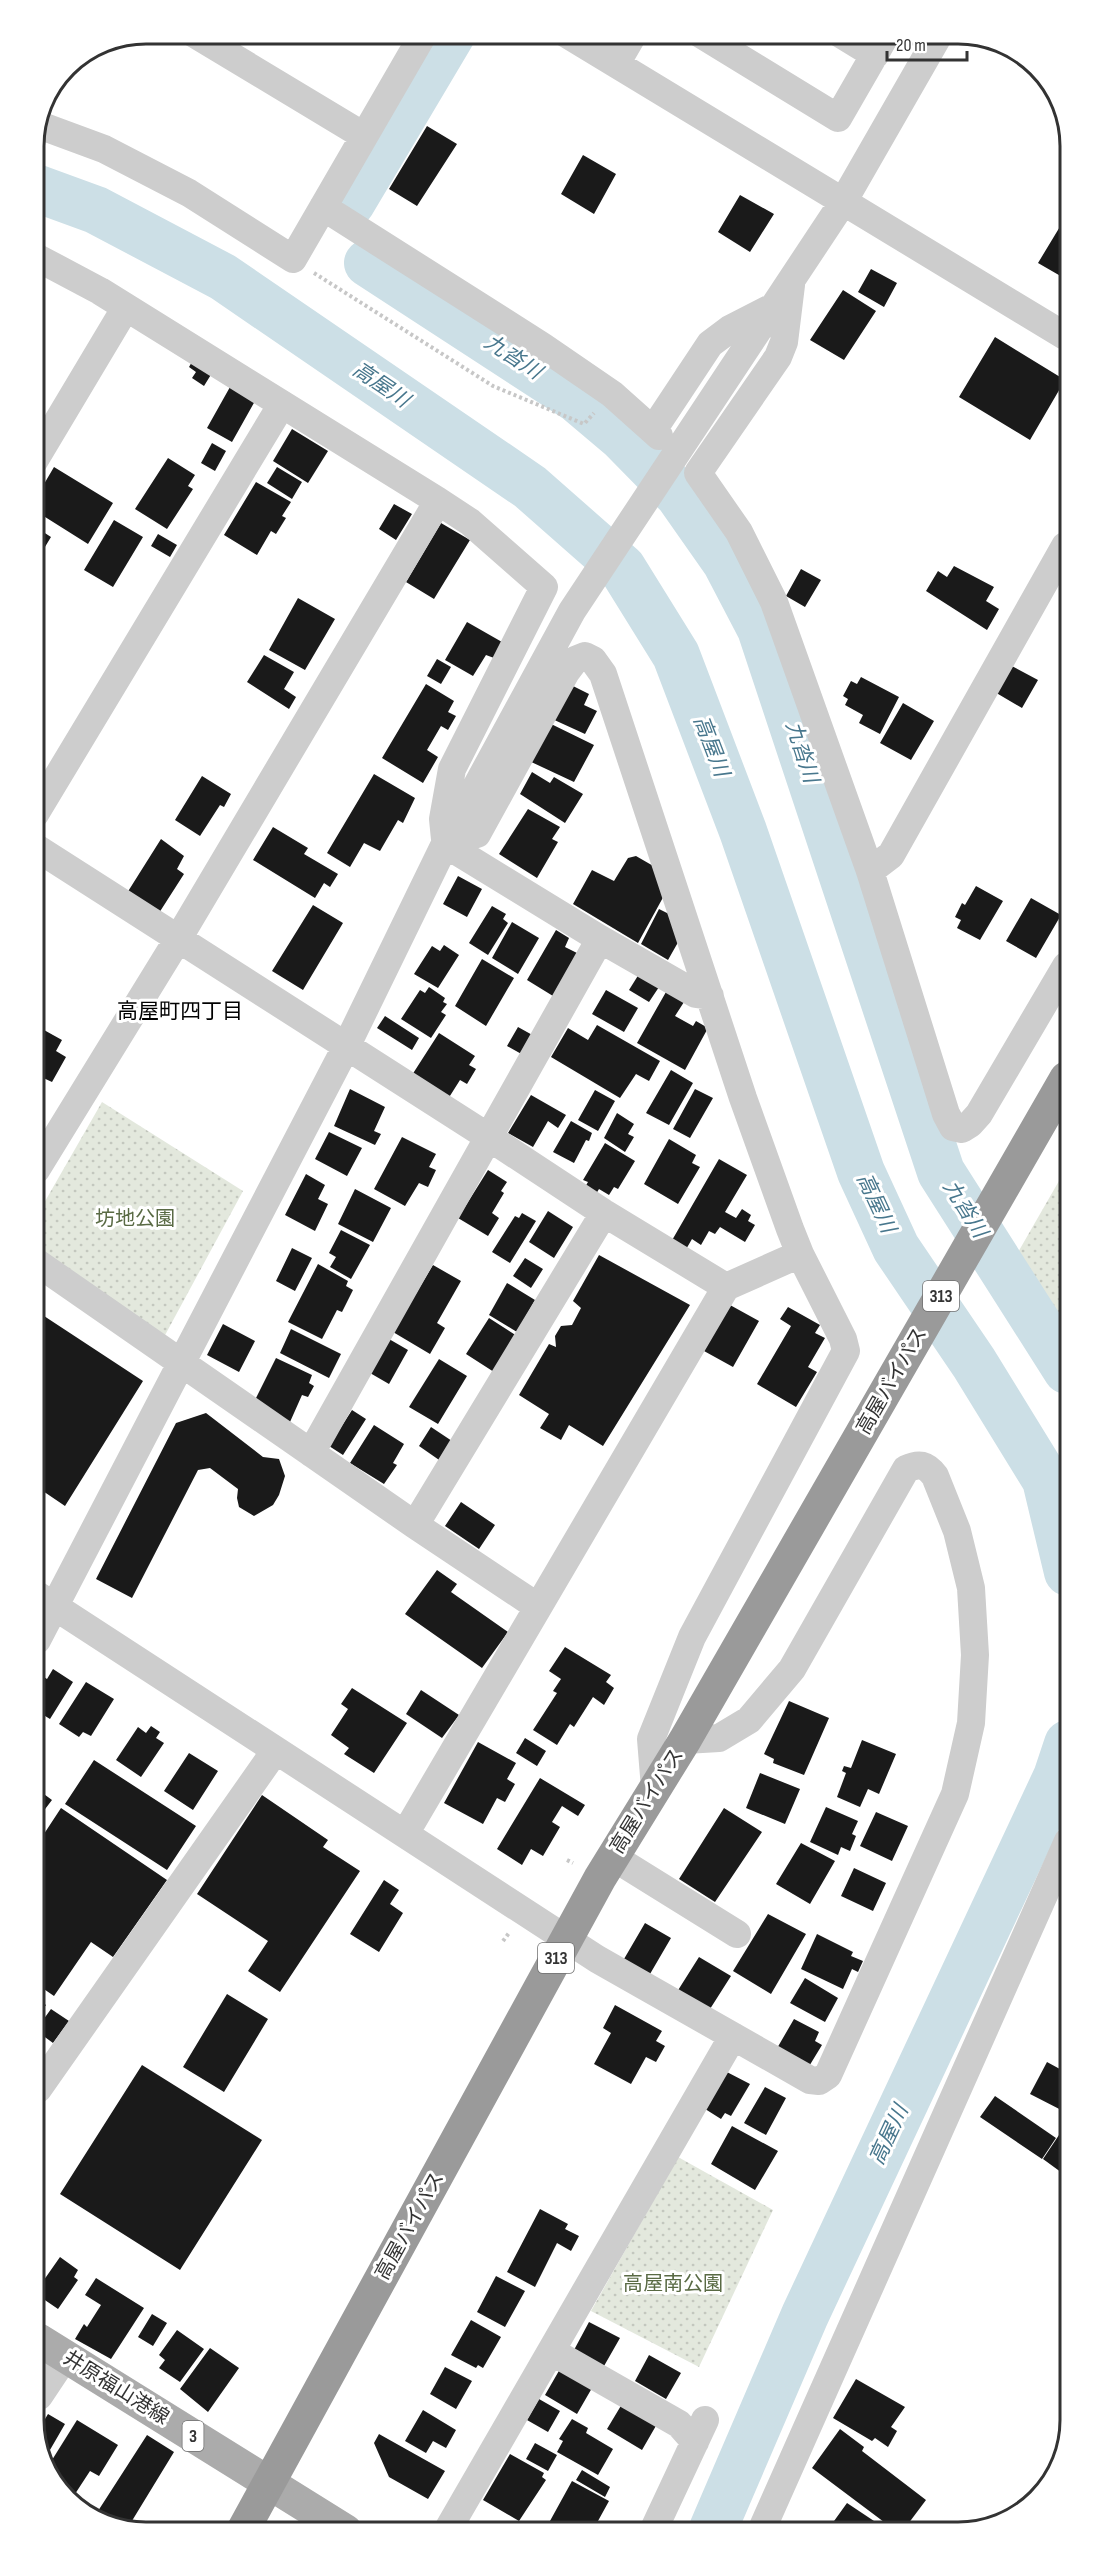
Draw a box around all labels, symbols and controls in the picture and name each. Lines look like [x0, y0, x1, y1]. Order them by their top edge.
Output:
scale bar [887, 24, 966, 62]
text: 20 m [896, 35, 926, 56]
water label: 九沓川 [480, 329, 548, 386]
water label: 高屋川 [348, 357, 416, 414]
water label: 高屋川 [688, 712, 735, 782]
water label: 九沓川 [780, 718, 824, 788]
district label: 高屋町四丁目 [117, 999, 243, 1024]
water label: 高屋川 [851, 1169, 901, 1239]
water label: 九沓川 [938, 1176, 993, 1244]
park label: 坊地公園 [95, 1207, 175, 1231]
road number: 313 [923, 1281, 959, 1311]
street label: 高屋バイパス [852, 1323, 932, 1439]
street label: 高屋バイパス [605, 1744, 689, 1858]
road number: 313 [538, 1943, 574, 1973]
water label: 高屋川 [864, 2099, 914, 2169]
street label: 高屋バイパス [371, 2168, 449, 2284]
park label: 高屋南公園 [623, 2272, 723, 2296]
street label: 井原福山港線 [59, 2346, 173, 2430]
road number: 3 [182, 2421, 204, 2451]

